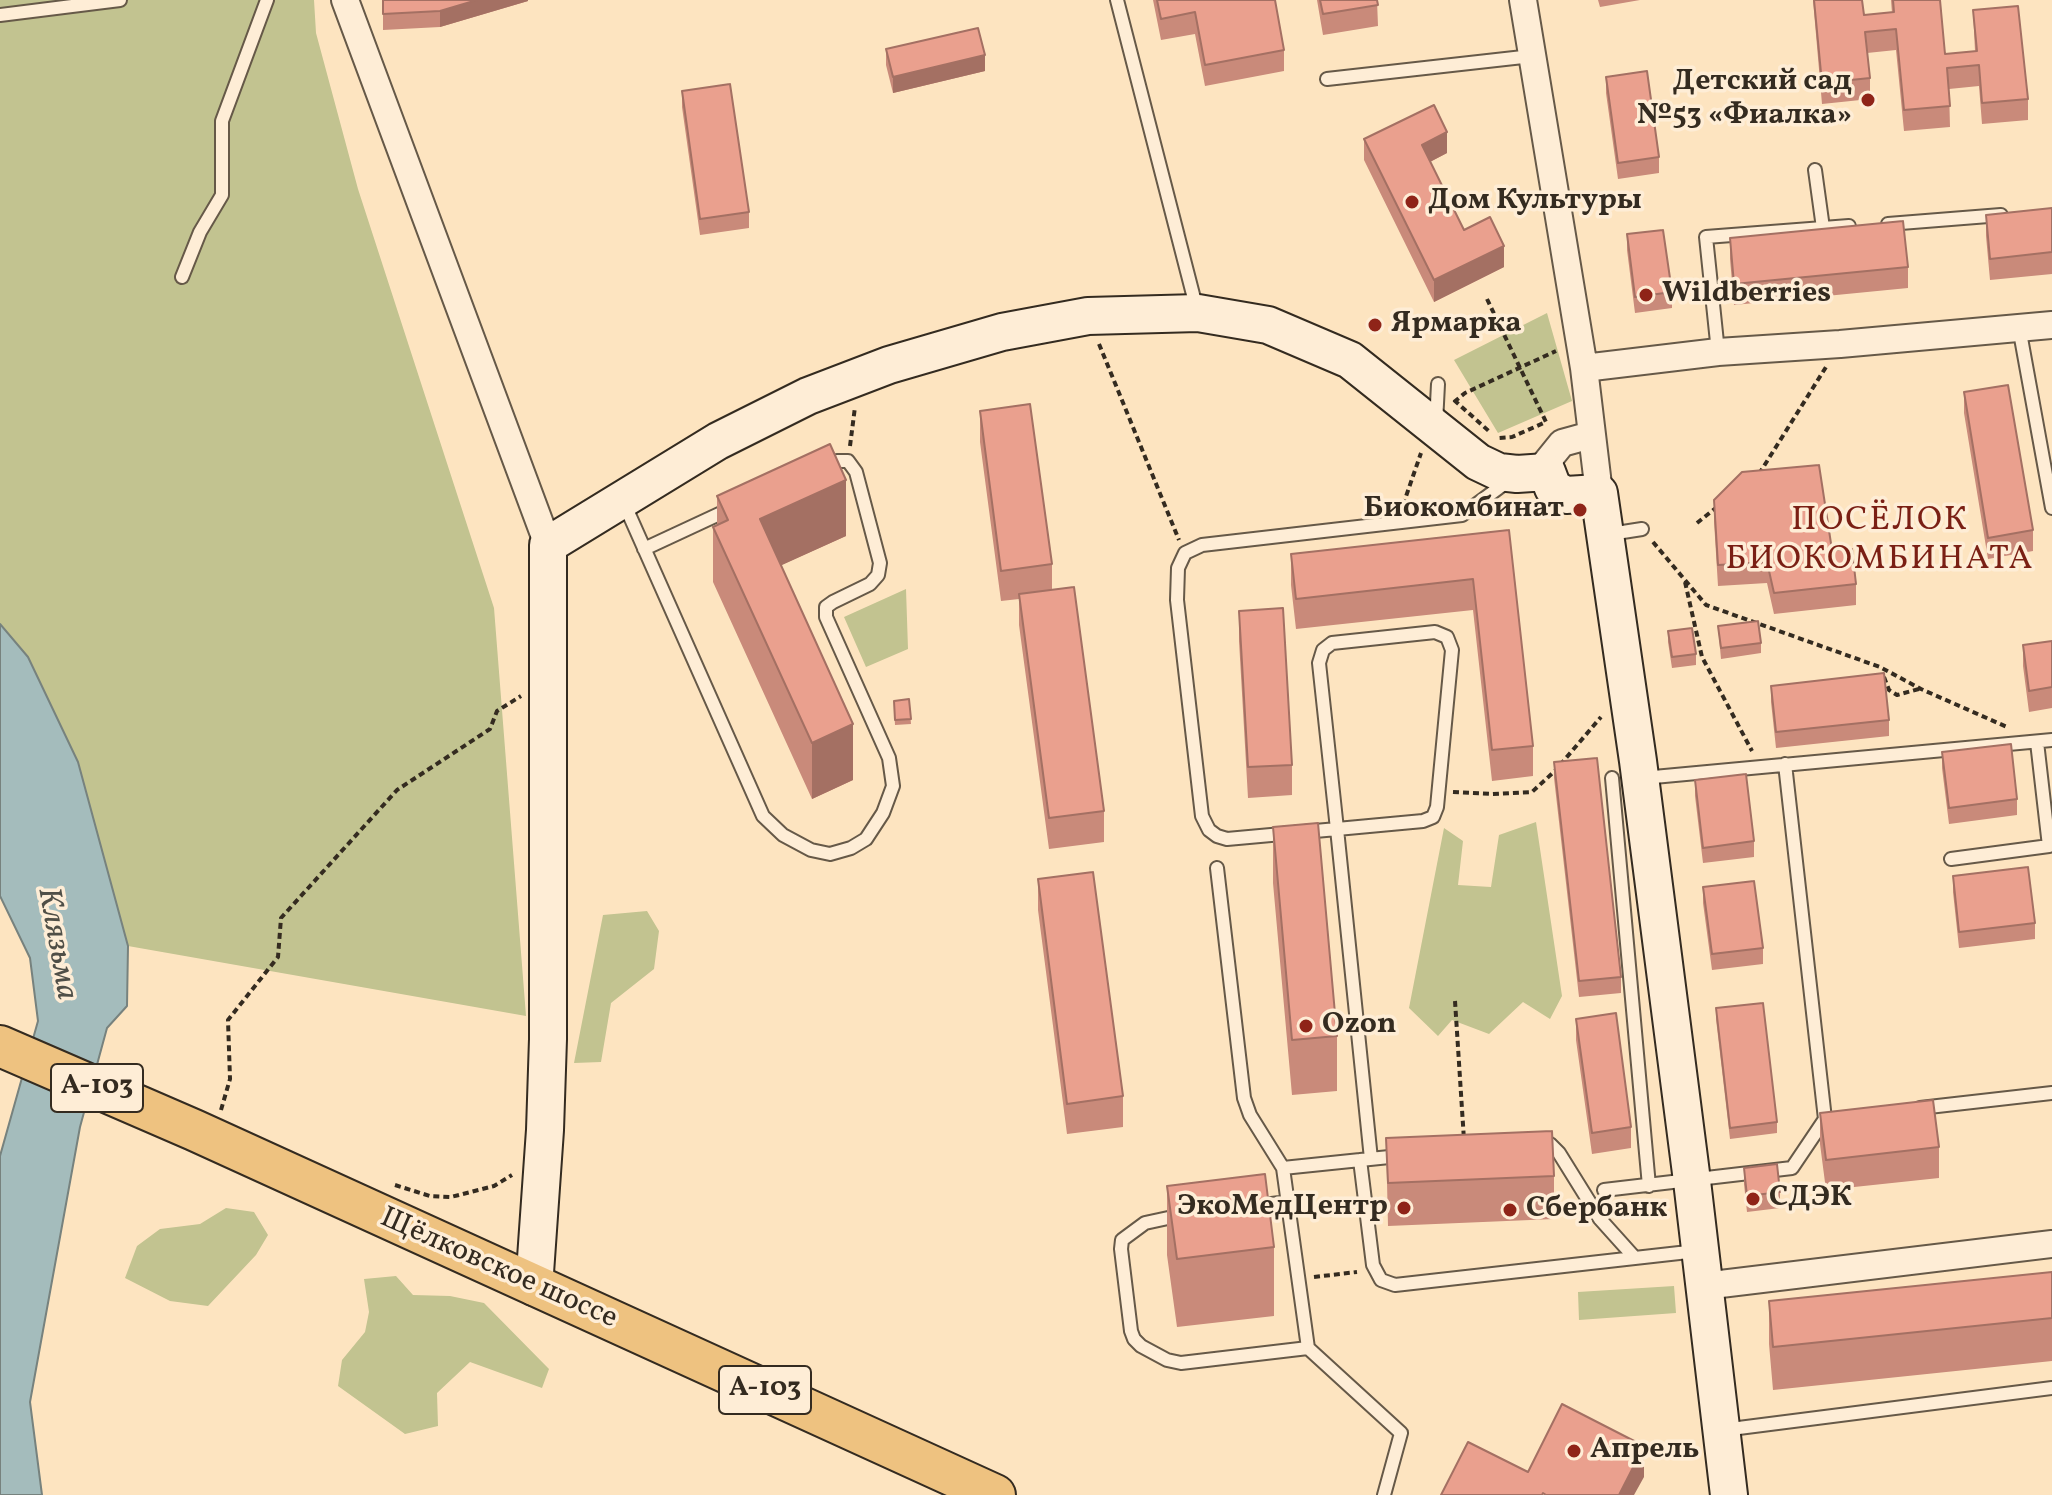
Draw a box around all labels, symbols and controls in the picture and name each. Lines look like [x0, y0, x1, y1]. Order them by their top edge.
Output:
place label: Детский сад №53 «Фиалка» [1637, 65, 1852, 136]
marker: Детский сад №53 «Фиалка» [1859, 91, 1877, 109]
place label: Дом Культуры [1428, 184, 1642, 220]
marker: Дом Культуры [1403, 193, 1421, 211]
place label: Wildberries [1662, 277, 1831, 313]
marker: Wildberries [1637, 286, 1655, 304]
place label: Ярмарка [1391, 307, 1522, 343]
marker: Ярмарка [1366, 316, 1384, 334]
place label: Биокомбинат [1363, 492, 1564, 528]
marker: Биокомбинат [1571, 501, 1589, 519]
district label: ПОСЁЛОК БИОКОМБИНАТА [1725, 503, 2035, 582]
water label: Клязьма [26, 885, 84, 1003]
place label: Ozon [1322, 1008, 1396, 1044]
marker: Ozon [1297, 1017, 1315, 1035]
road number: А-103 [51, 1064, 143, 1112]
place label: СДЭК [1769, 1181, 1852, 1217]
place label: ЭкоМедЦентр [1177, 1190, 1388, 1226]
marker: СДЭК [1744, 1190, 1762, 1208]
place label: Сбербанк [1526, 1192, 1667, 1228]
marker: ЭкоМедЦентр [1395, 1199, 1413, 1217]
street label: Щёлковское шоссе [374, 1201, 622, 1339]
marker: Сбербанк [1501, 1201, 1519, 1219]
road number: А-103 [719, 1366, 811, 1414]
place label: Апрель [1590, 1433, 1699, 1469]
marker: Апрель [1565, 1442, 1583, 1460]

